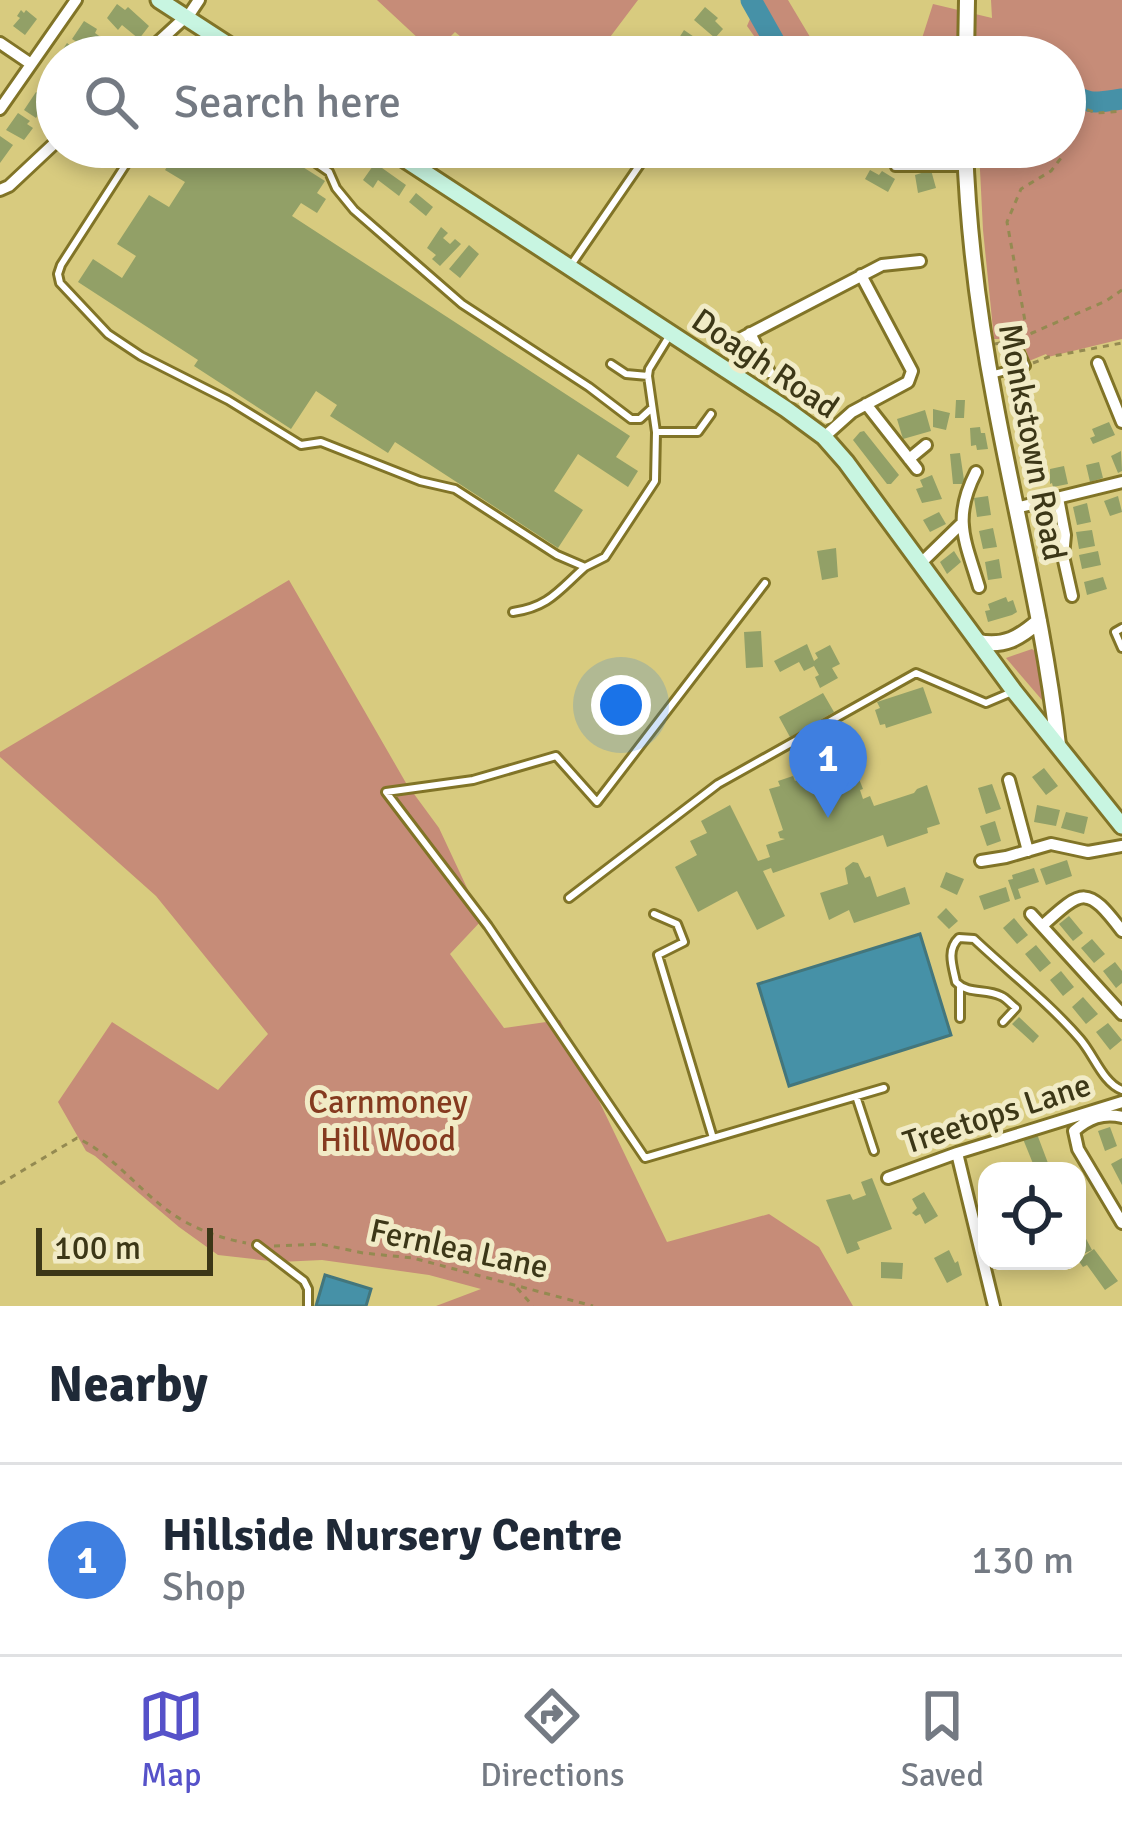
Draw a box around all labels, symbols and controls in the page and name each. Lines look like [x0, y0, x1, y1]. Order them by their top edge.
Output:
search box [36, 36, 1086, 168]
icon: search [78, 69, 144, 135]
text: Search here [174, 75, 401, 130]
street label: Doagh Road [684, 300, 846, 428]
street label: Monkstown Road [989, 320, 1075, 564]
your location [591, 675, 651, 735]
pin: 1 [789, 719, 867, 818]
street label: Treetops Lane [898, 1064, 1096, 1164]
park label: Carnmoney Hill Wood [308, 1082, 468, 1161]
map controls [978, 1162, 1086, 1270]
button: locate [978, 1162, 1086, 1270]
street label: Fernlea Lane [366, 1210, 552, 1288]
scale bar [36, 1222, 213, 1275]
text: 100 m [54, 1228, 141, 1269]
text: Nearby [48, 1353, 208, 1416]
text: Hillside Nursery Centre [162, 1508, 622, 1563]
text: 1 [76, 1536, 98, 1584]
text: 130 m [971, 1536, 1074, 1584]
text: Shop [162, 1563, 246, 1611]
tab: Map [138, 1683, 204, 1796]
tab: Directions [480, 1683, 625, 1796]
tab: Saved [901, 1683, 984, 1796]

